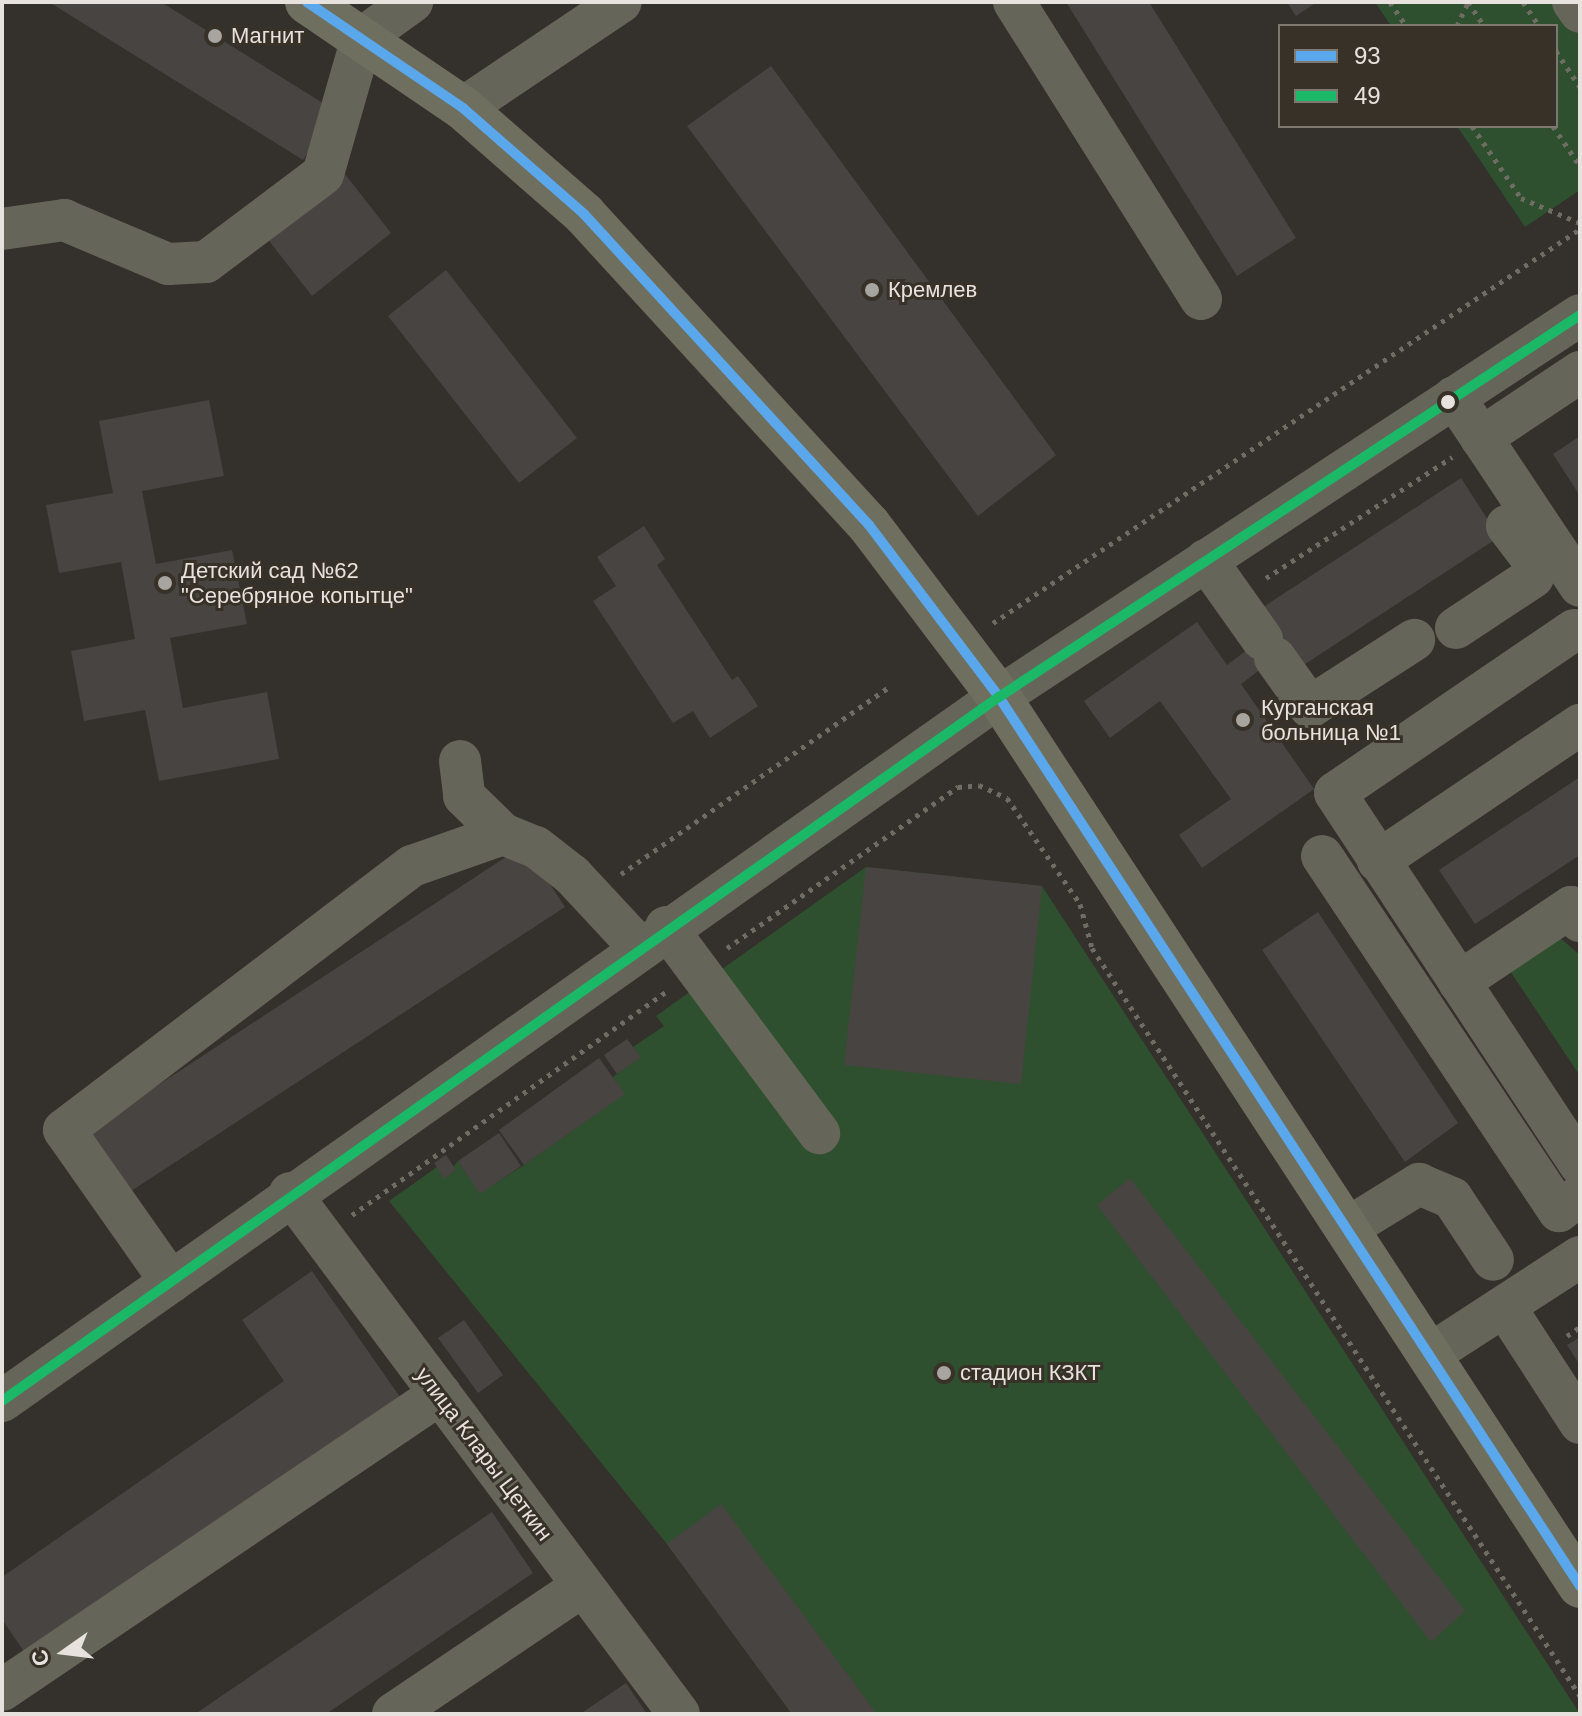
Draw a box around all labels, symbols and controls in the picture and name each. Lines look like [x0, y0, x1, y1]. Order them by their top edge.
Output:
place label: Магнит [231, 23, 304, 49]
legend [1278, 24, 1558, 128]
marker: Магнит [206, 27, 224, 45]
text: 93 [1354, 42, 1381, 69]
text: 49 [1354, 82, 1381, 109]
place label: Кремлев [888, 277, 977, 303]
marker: Кремлев [863, 281, 881, 299]
unlabelled marker [1440, 394, 1456, 410]
place label: Детский сад №62 "Серебряное копытце" [181, 557, 413, 608]
marker: Детский сад №62 "Серебряное копытце" [156, 574, 174, 592]
place label: Курганская больница №1 [1261, 694, 1401, 746]
marker: Курганская больница №1 [1232, 709, 1254, 731]
place label: стадион КЗКТ [960, 1360, 1101, 1386]
street label: улица Клары Цеткин [410, 1362, 558, 1546]
marker: стадион КЗКТ [935, 1364, 953, 1382]
north arrow [24, 1612, 104, 1692]
text: С [26, 1647, 54, 1669]

